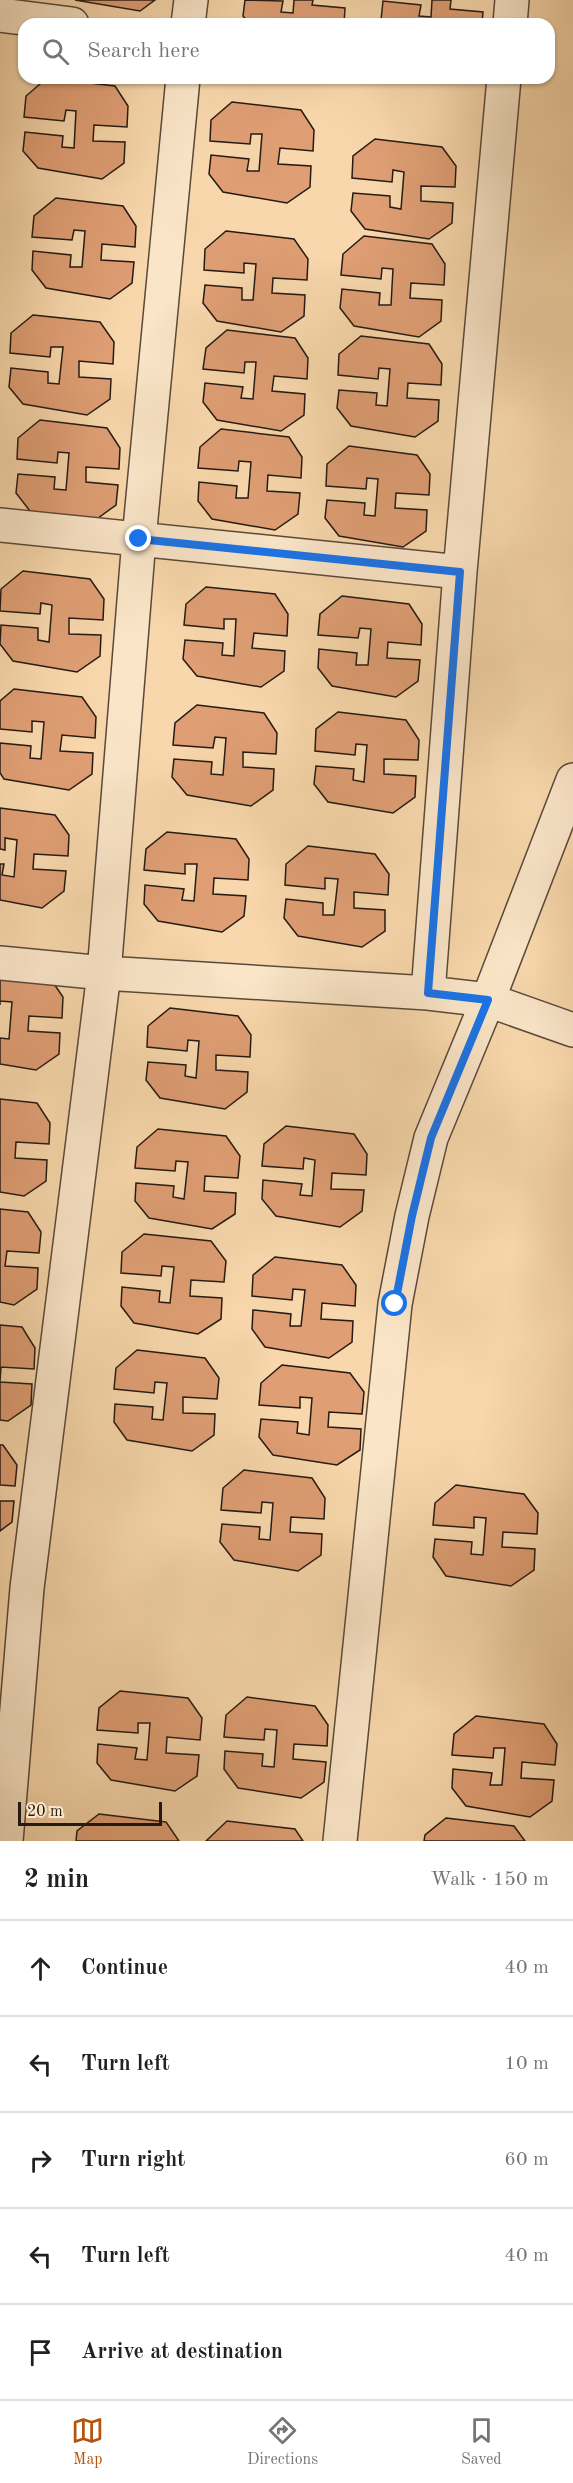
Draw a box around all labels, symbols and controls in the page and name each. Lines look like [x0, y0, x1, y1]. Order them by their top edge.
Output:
search box [18, 18, 555, 84]
icon: search [39, 35, 72, 68]
text: Search here [87, 40, 200, 62]
route end [125, 525, 151, 551]
route start [381, 1290, 407, 1316]
scale bar [18, 1799, 162, 1826]
text: 20 m [27, 1804, 63, 1820]
text: 2 min [24, 1867, 89, 1893]
text: Walk · 150 m [430, 1870, 549, 1890]
icon: ahead [24, 1952, 57, 1985]
text: Continue [81, 1957, 168, 1979]
text: 40 m [504, 1958, 549, 1978]
icon: left [24, 2048, 57, 2081]
text: Turn left [81, 2053, 170, 2075]
text: 10 m [504, 2054, 549, 2074]
icon: right [24, 2144, 57, 2177]
text: Turn right [81, 2149, 185, 2171]
text: 60 m [504, 2150, 549, 2170]
icon: left [24, 2240, 57, 2273]
text: Turn left [81, 2245, 170, 2267]
text: 40 m [504, 2246, 549, 2266]
icon: arrive [24, 2336, 57, 2369]
text: Arrive at destination [81, 2341, 283, 2363]
tab: Map [71, 2414, 104, 2470]
tab: Directions [247, 2414, 318, 2470]
tab: Saved [461, 2414, 502, 2470]

